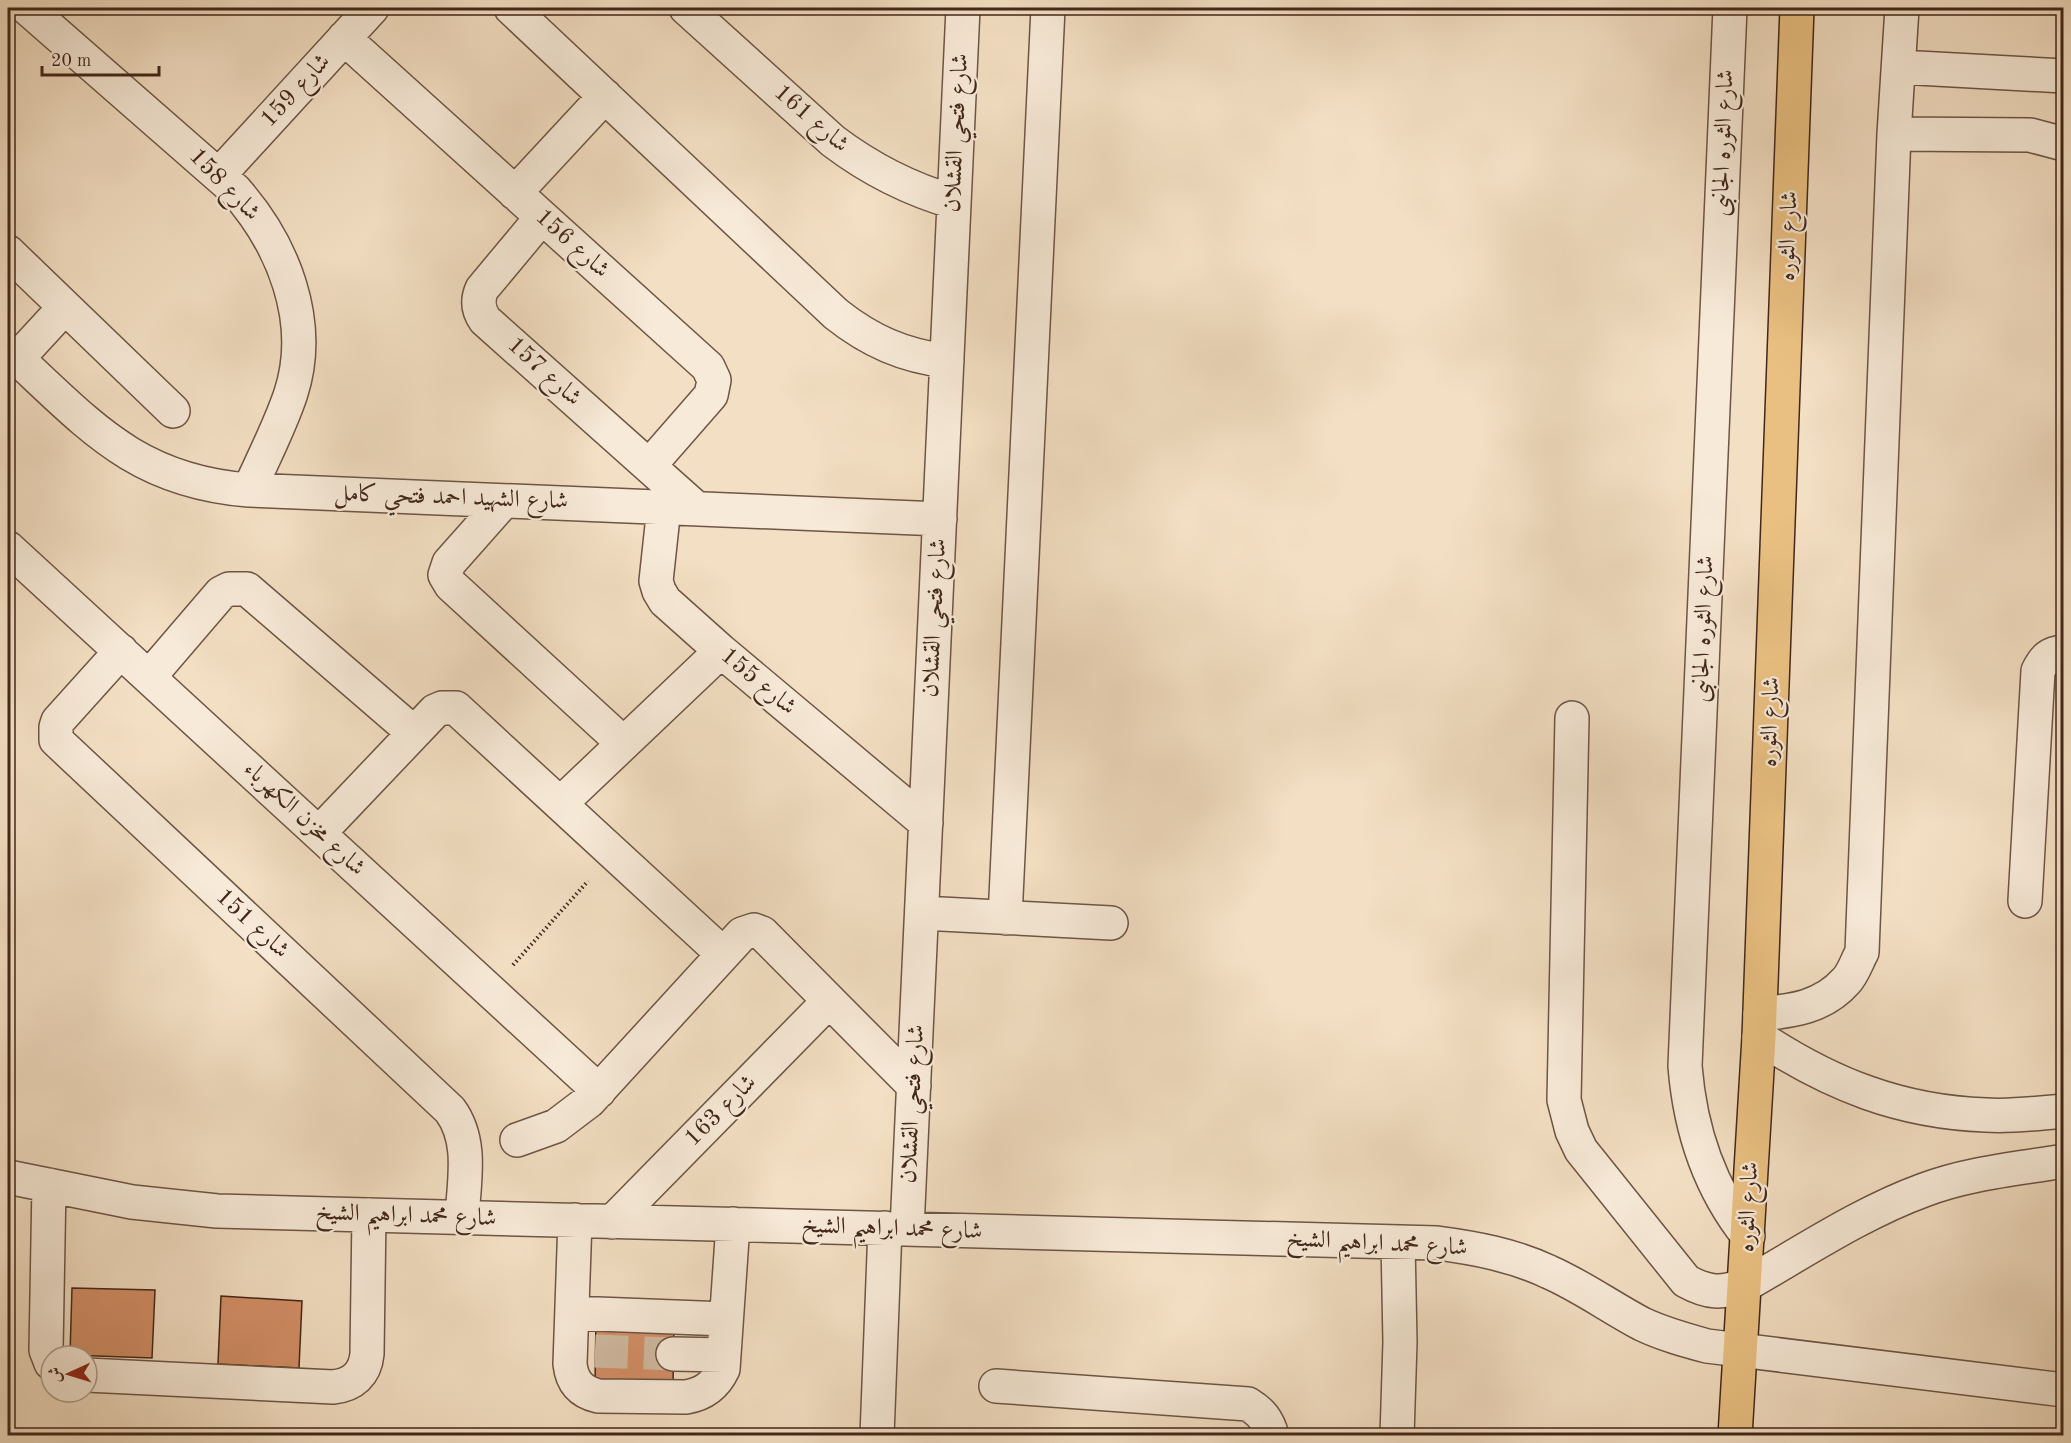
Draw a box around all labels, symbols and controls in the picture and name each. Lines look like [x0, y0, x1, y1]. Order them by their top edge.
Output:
scale bar [42, 39, 159, 77]
street label: شارع 159 [256, 50, 340, 136]
text: 20 m [51, 52, 91, 70]
street label: شارع فتحي القشلان [941, 53, 982, 214]
street label: شارع الثوره الجانبى [1709, 69, 1745, 217]
street label: شارع 161 [765, 80, 853, 162]
street label: شارع 158 [180, 144, 264, 230]
street label: شارع الثوره [1775, 190, 1809, 282]
street label: شارع 156 [526, 205, 614, 288]
street label: شارع 157 [498, 333, 586, 416]
street label: شارع الشهيد احمد فتحي كامل [333, 481, 569, 523]
street label: شارع فتحي القشلان [919, 538, 960, 699]
street label: شارع الثوره الجانبى [1689, 555, 1725, 703]
street label: شارع 155 [712, 644, 800, 725]
street label: شارع الثوره [1757, 676, 1791, 768]
street label: شارع مخزن الكهرباء [235, 756, 370, 885]
street label: شارع 151 [207, 884, 293, 968]
street label: شارع فتحي القشلان [897, 1024, 938, 1185]
street label: شارع 163 [681, 1071, 766, 1156]
street label: شارع الثوره [1735, 1161, 1769, 1253]
street label: شارع محمد ابراهيم الشيخ [315, 1201, 497, 1241]
street label: شارع محمد ابراهيم الشيخ [801, 1214, 983, 1254]
street label: شارع محمد ابراهيم الشيخ [1285, 1227, 1468, 1271]
north arrow [39, 1344, 99, 1404]
text: ش [47, 1366, 65, 1383]

